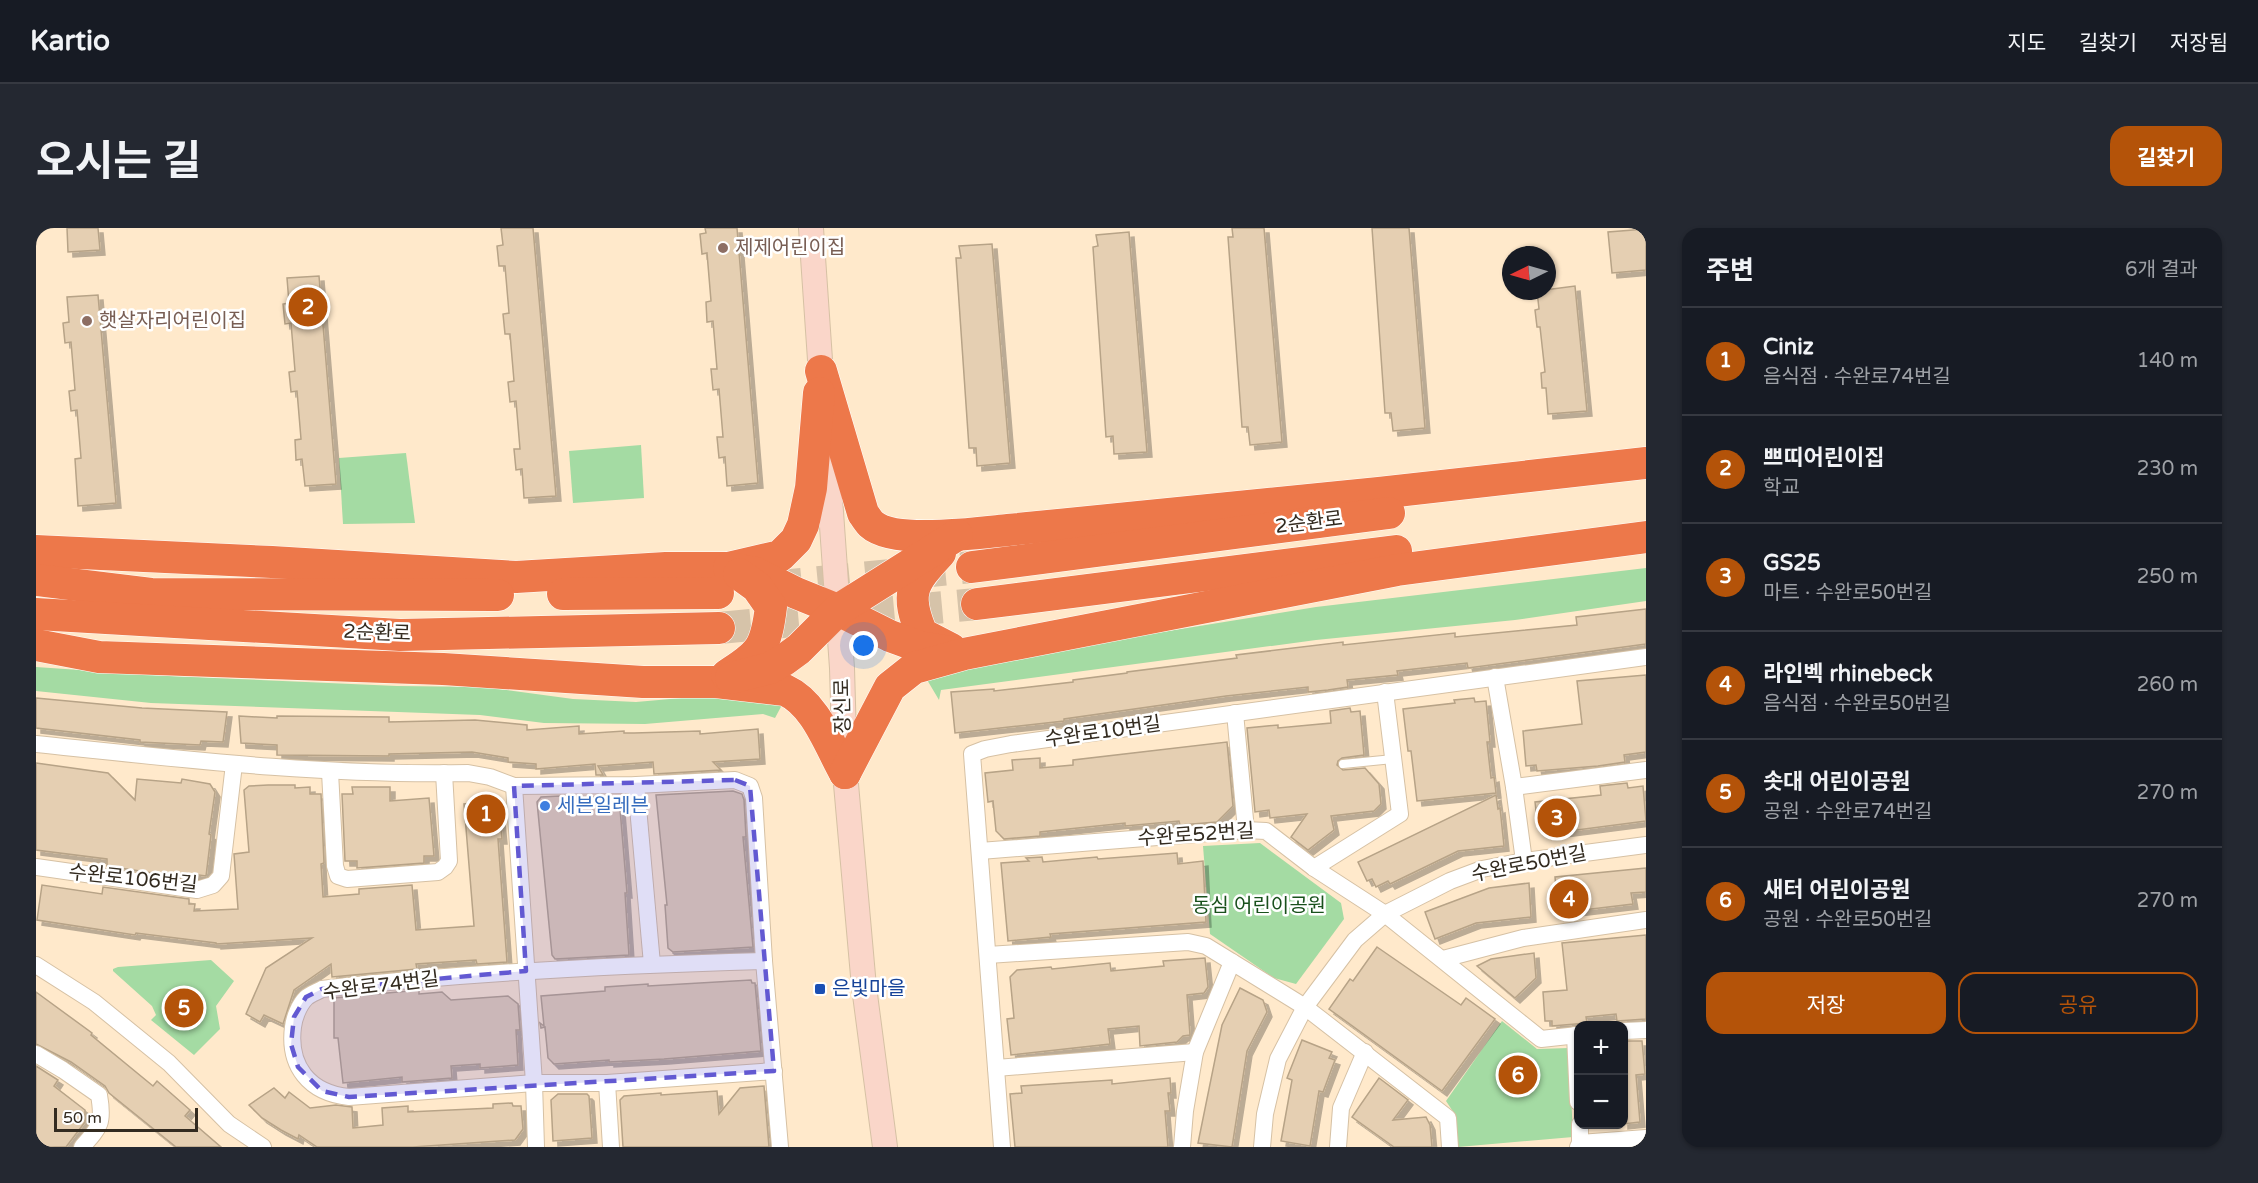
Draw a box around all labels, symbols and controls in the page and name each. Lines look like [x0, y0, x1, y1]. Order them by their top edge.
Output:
text: Kartio [30, 24, 110, 58]
text: 지도 [2007, 31, 2046, 56]
text: 길찾기 [2079, 31, 2137, 56]
text: 저장됨 [2170, 31, 2228, 56]
button: 길찾기 [2110, 126, 2222, 186]
text: 오시는 길 [36, 136, 201, 187]
place label: 제제어린이집 [735, 236, 845, 260]
marker: 제제어린이집 [716, 241, 730, 255]
north arrow [1502, 246, 1556, 300]
text: 주변 [1706, 255, 1754, 286]
text: 6개 결과 [2125, 258, 2198, 282]
pin: 2 [288, 284, 328, 329]
place label: 햇살자리어린이집 [99, 309, 246, 333]
marker: 햇살자리어린이집 [80, 314, 94, 328]
text: Ciniz [1763, 334, 1814, 360]
text: 1 [1719, 349, 1732, 373]
text: 140 m [2137, 349, 2198, 373]
text: 음식점 · 수완로74번길 [1763, 365, 1951, 389]
text: 쁘띠어린이집 [1763, 445, 1884, 471]
text: 2 [1719, 457, 1732, 481]
text: 230 m [2137, 457, 2198, 481]
text: 학교 [1763, 476, 1800, 500]
street label: 2순환로 [1274, 507, 1344, 539]
text: GS25 [1763, 550, 1821, 576]
text: 3 [1719, 565, 1732, 589]
text: 250 m [2137, 565, 2198, 589]
text: 마트 · 수완로50번길 [1763, 581, 1933, 605]
street label: 2순환로 [343, 620, 411, 646]
your location [849, 631, 878, 660]
text: 라인벡 rhinebeck [1763, 661, 1933, 687]
text: 4 [1719, 673, 1732, 697]
text: 260 m [2137, 673, 2198, 697]
street label: 장신로 [831, 678, 855, 734]
text: 음식점 · 수완로50번길 [1763, 692, 1951, 716]
street label: 수완로10번길 [1043, 712, 1163, 752]
text: 솟대 어린이공원 [1763, 769, 1910, 795]
text: 5 [1719, 781, 1732, 805]
text: 270 m [2137, 781, 2198, 805]
pin: 1 [466, 792, 506, 836]
place label: 세븐일레븐 [557, 794, 649, 818]
pin: 3 [1538, 796, 1576, 840]
marker: 세븐일레븐 [538, 799, 552, 813]
text: 공원 · 수완로74번길 [1763, 800, 1933, 824]
street label: 수완로52번길 [1137, 819, 1255, 851]
street label: 수완로50번길 [1469, 841, 1589, 887]
street label: 수완로106번길 [67, 860, 199, 898]
pin: 4 [1550, 876, 1588, 922]
text: 새터 어린이공원 [1763, 877, 1910, 903]
text: 6 [1719, 889, 1732, 913]
text: 270 m [2137, 889, 2198, 913]
park label: 동심 어린이공원 [1192, 894, 1326, 918]
text: 공원 · 수완로50번길 [1763, 908, 1933, 932]
street label: 수완로74번길 [321, 967, 441, 1005]
button: 저장 [1706, 972, 1946, 1034]
button: 공유 [1958, 972, 2198, 1034]
place label: 은빛마을 [832, 977, 906, 1001]
marker: 은빛마을 [813, 982, 827, 996]
pin: 5 [164, 986, 204, 1030]
map controls [1574, 1021, 1628, 1129]
button: + [1574, 1021, 1628, 1075]
pin: 6 [1498, 1052, 1538, 1098]
button: − [1574, 1075, 1628, 1129]
scale bar [54, 1105, 198, 1132]
text: 50 m [63, 1108, 102, 1128]

